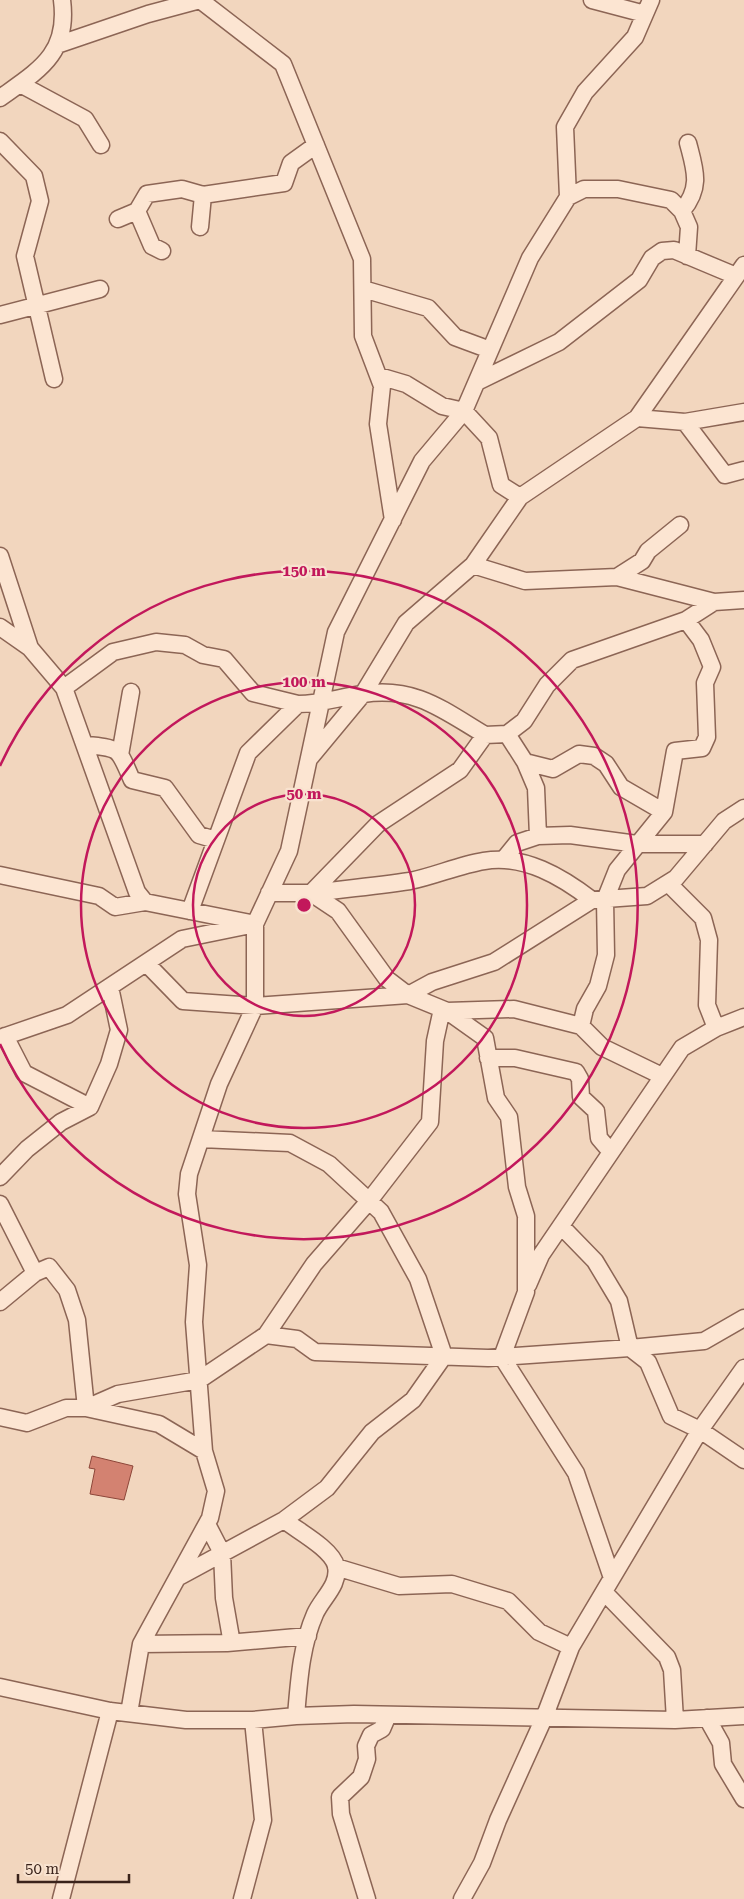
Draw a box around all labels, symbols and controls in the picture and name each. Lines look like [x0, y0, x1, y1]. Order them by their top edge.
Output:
text: 150 m [282, 562, 326, 580]
text: 100 m [282, 673, 326, 691]
text: 50 m [286, 785, 322, 803]
centre of rings [295, 896, 313, 914]
scale bar [18, 1852, 129, 1884]
text: 50 m [25, 1860, 60, 1878]

